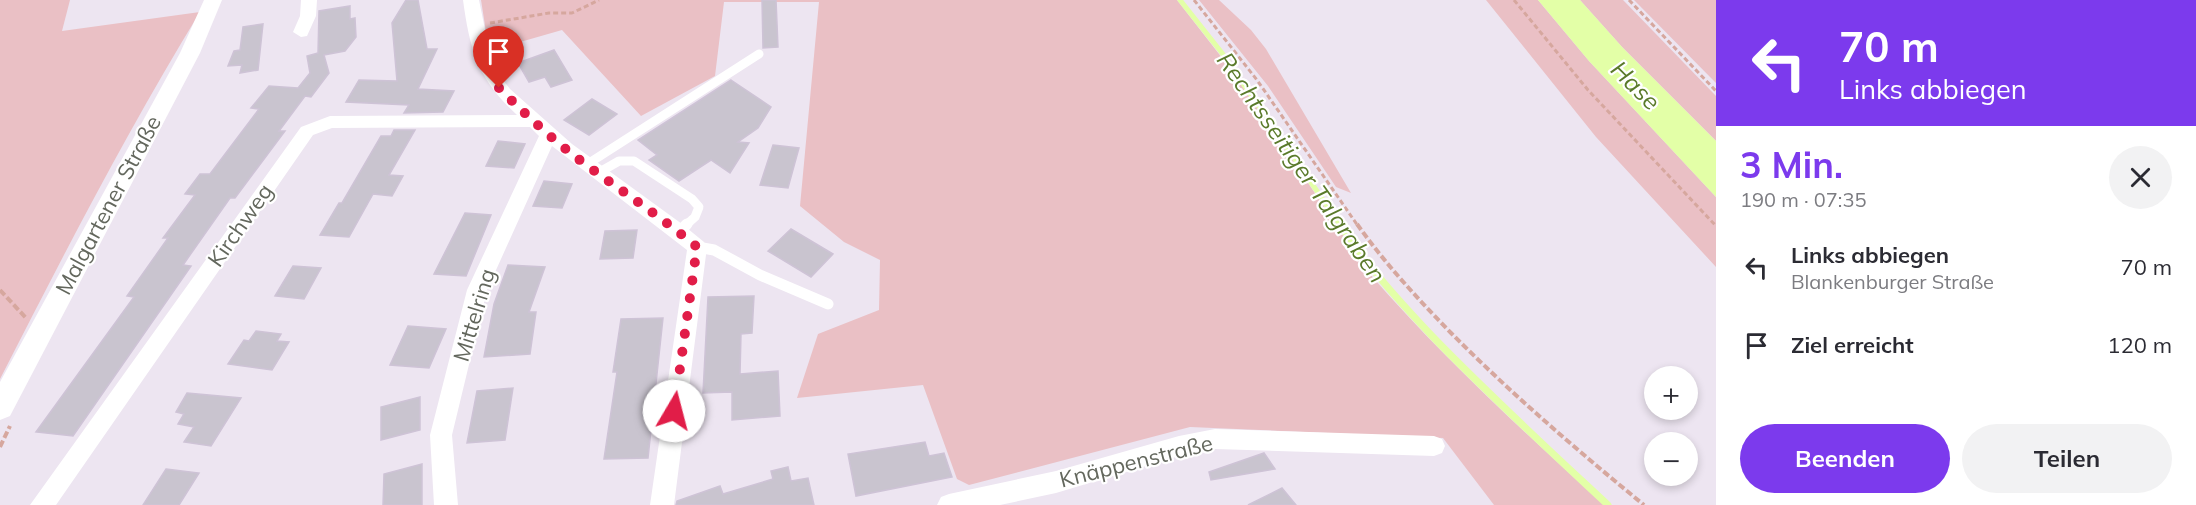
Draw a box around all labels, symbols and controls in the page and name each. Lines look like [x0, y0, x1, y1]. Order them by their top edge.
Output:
text: 70 m [1839, 20, 1939, 73]
icon: left [1740, 24, 1818, 102]
pin [473, 26, 524, 88]
icon: arrive [482, 35, 515, 68]
water label: Rechtsseitiger Talgraben [1211, 46, 1393, 288]
water label: Hase [1605, 54, 1667, 116]
text: Links abbiegen [1839, 72, 2027, 106]
street label: Malgartener Straße [49, 111, 167, 299]
text: 3 Min. [1740, 142, 1843, 187]
button: close [2109, 146, 2172, 209]
street label: Kirchweg [201, 178, 279, 272]
text: 190 m · 07:35 [1740, 187, 1866, 212]
text: Links abbiegen [1791, 241, 1949, 269]
icon: left [1740, 251, 1773, 284]
text: 70 m [2121, 253, 2172, 281]
street label: Mittelring [447, 265, 501, 365]
text: Blankenburger Straße [1791, 269, 1994, 294]
icon: arrive [1740, 329, 1773, 362]
text: Ziel erreicht [1791, 331, 1914, 359]
text: 120 m [2107, 331, 2172, 359]
map controls [1644, 366, 1698, 486]
button: + [1644, 366, 1698, 420]
position arrow [642, 379, 706, 443]
button: Beenden [1740, 424, 1950, 493]
button: Teilen [1962, 424, 2172, 493]
street label: Knäppenstraße [1057, 428, 1215, 494]
button: − [1644, 432, 1698, 486]

